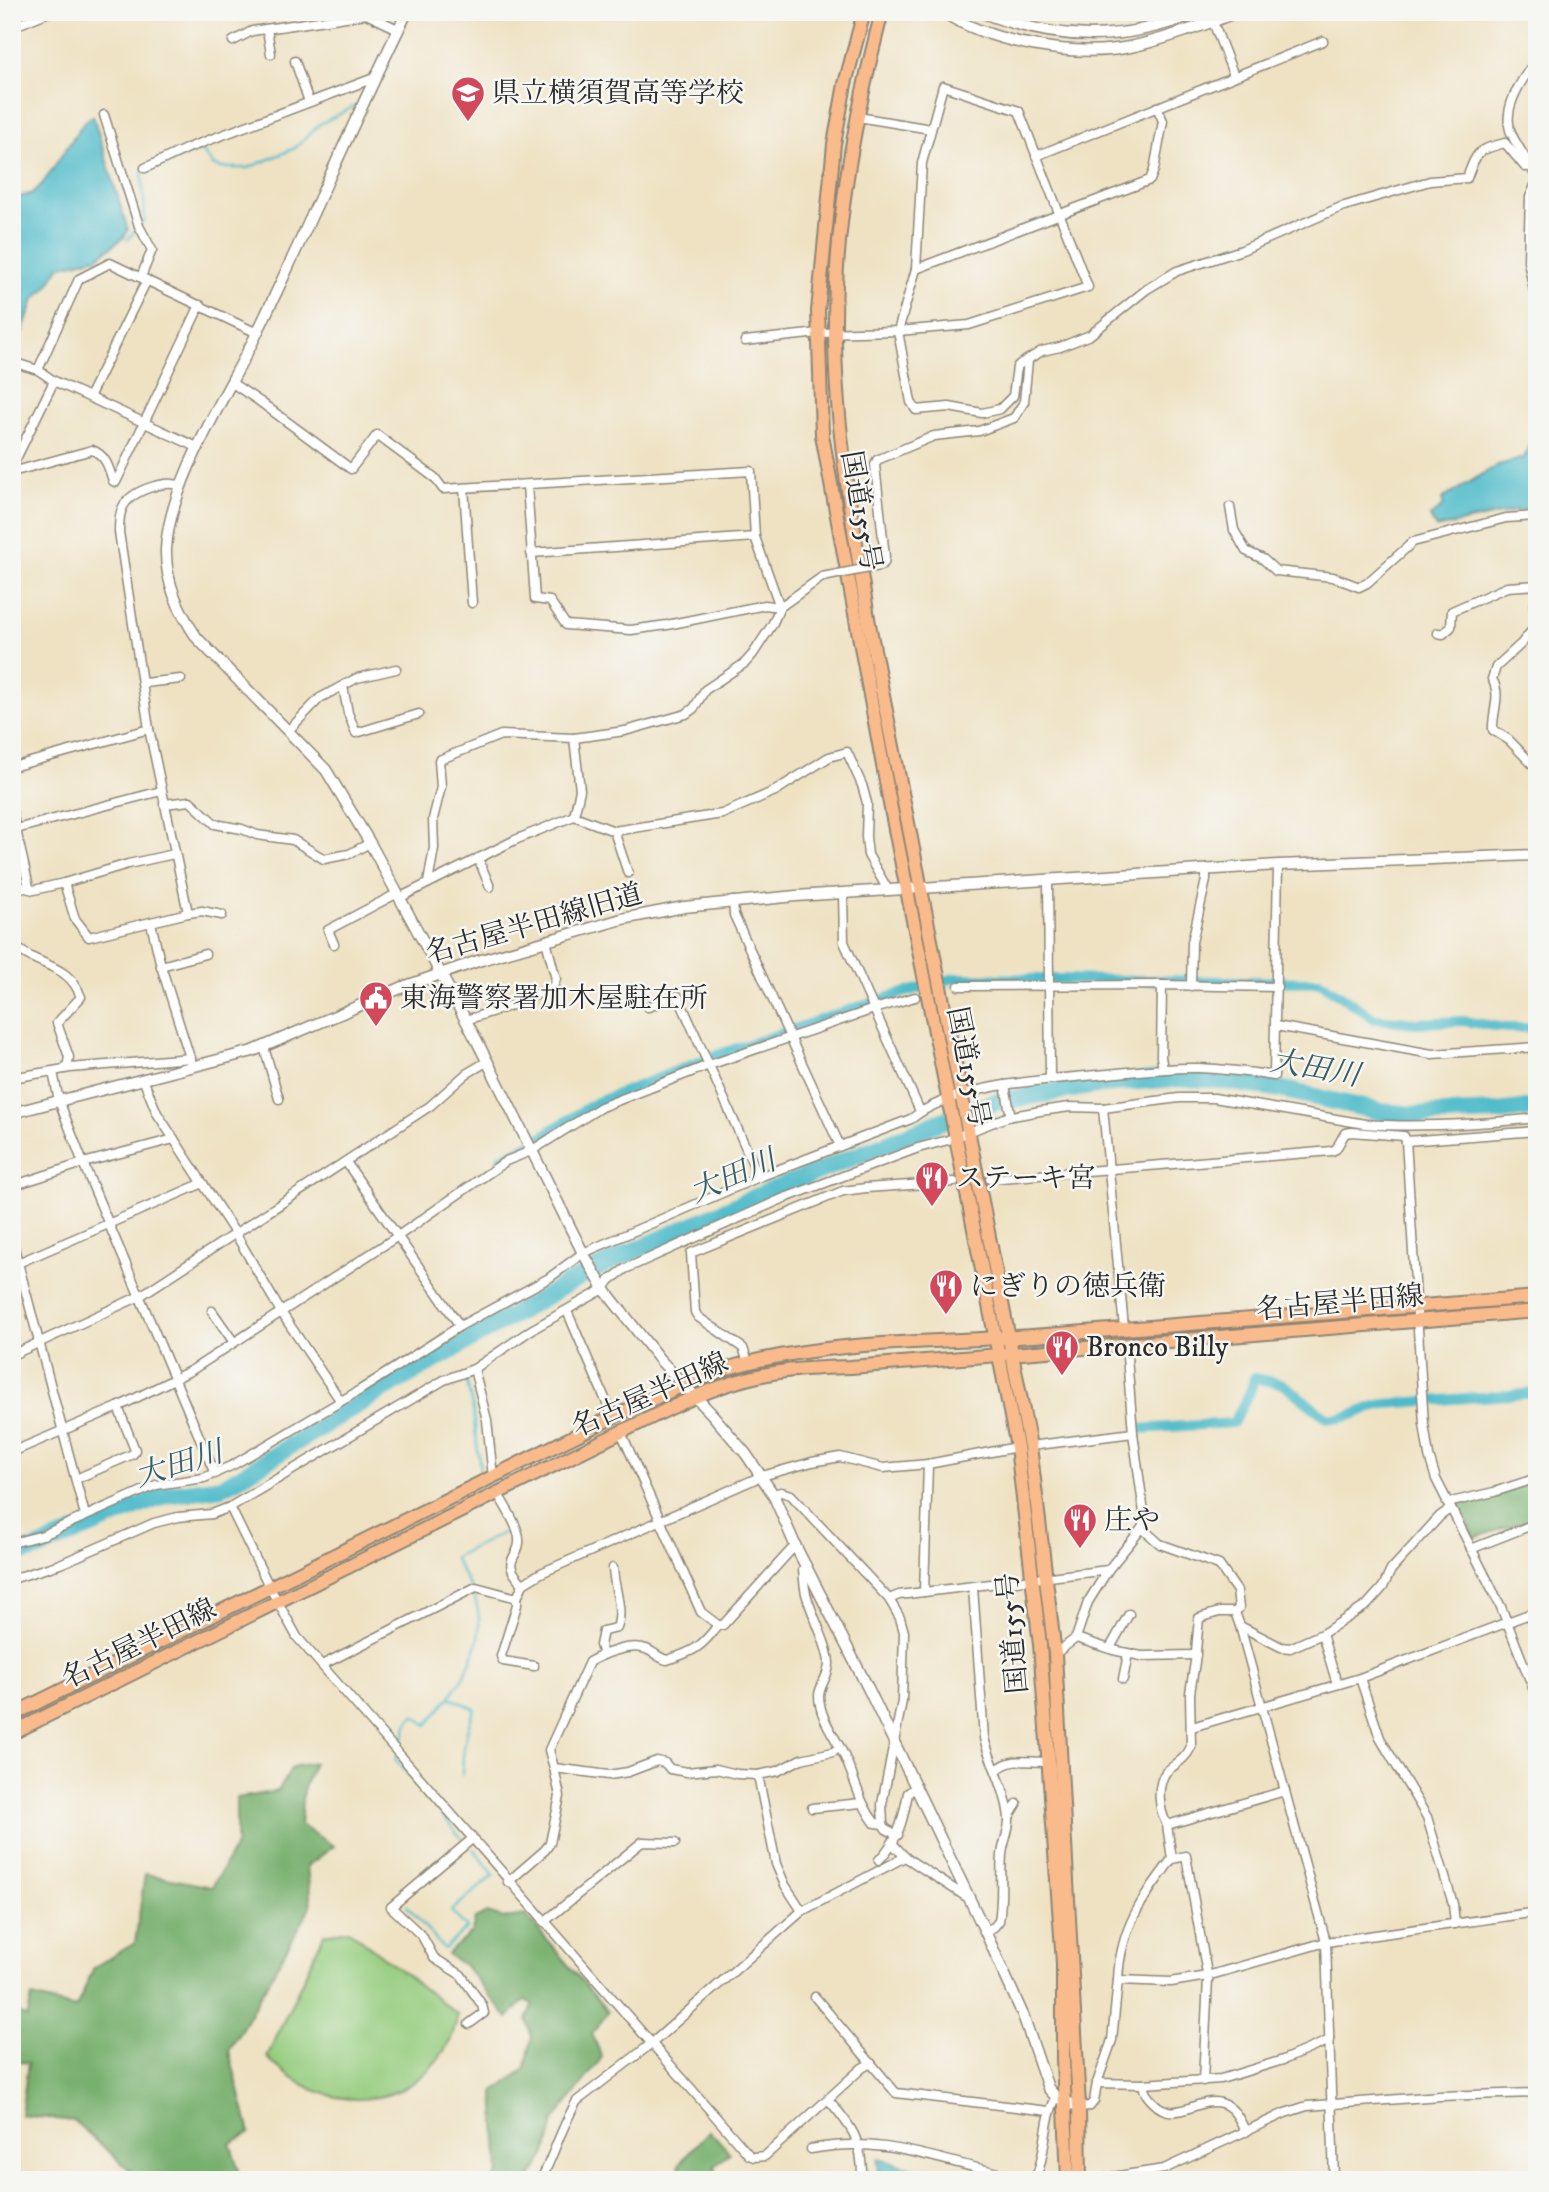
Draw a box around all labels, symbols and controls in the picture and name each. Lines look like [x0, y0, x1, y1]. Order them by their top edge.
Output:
school or university icon: 県立横須賀高等学校 [449, 74, 487, 123]
place label: 県立横須賀高等学校 [492, 76, 744, 111]
street label: 国道155号 [833, 448, 889, 574]
street label: 名古屋半田線旧道 [422, 876, 646, 972]
public building icon: 東海警察署加木屋駐在所 [357, 979, 395, 1028]
place label: 東海警察署加木屋駐在所 [400, 981, 708, 1016]
street label: 国道155号 [939, 1004, 997, 1130]
water label: 大田川 [1267, 1043, 1365, 1096]
water label: 大田川 [684, 1141, 784, 1212]
restaurant icon: ステーキ宮 [913, 1159, 951, 1208]
place label: ステーキ宮 [956, 1161, 1095, 1196]
restaurant icon: にぎりの徳兵衛 [927, 1267, 965, 1316]
place label: にぎりの徳兵衛 [970, 1269, 1166, 1304]
street label: 名古屋半田線 [1255, 1278, 1425, 1328]
restaurant icon: Bronco Billy [1043, 1328, 1081, 1377]
place label: Bronco Billy [1086, 1330, 1229, 1365]
street label: 名古屋半田線 [566, 1345, 734, 1445]
water label: 大田川 [131, 1433, 230, 1496]
restaurant icon: 庄や [1061, 1501, 1099, 1550]
place label: 庄や [1104, 1503, 1160, 1538]
street label: 国道155号 [990, 1571, 1036, 1695]
street label: 名古屋半田線 [56, 1591, 222, 1697]

